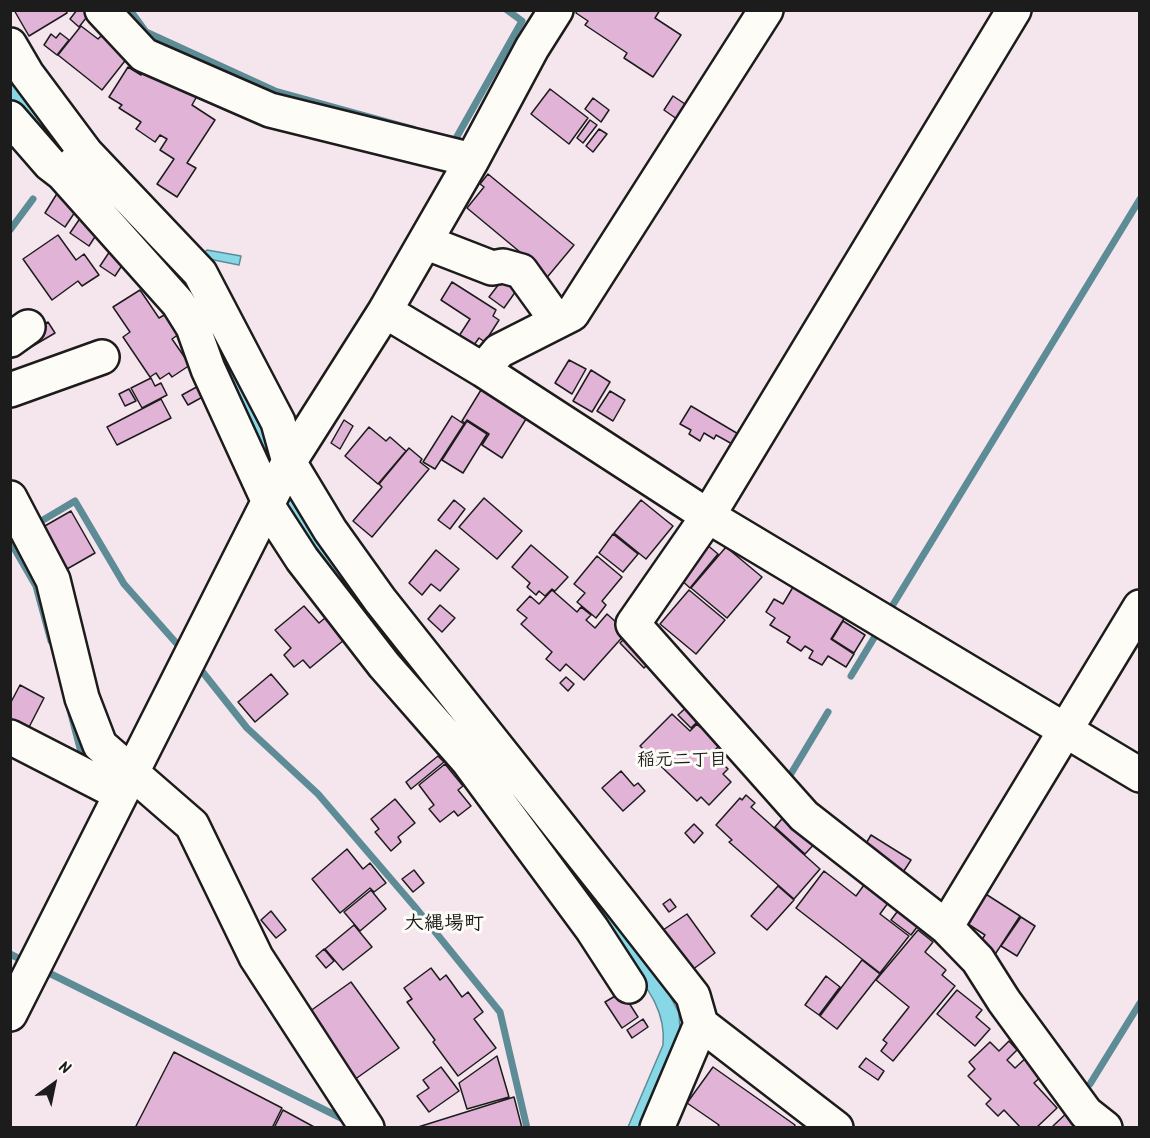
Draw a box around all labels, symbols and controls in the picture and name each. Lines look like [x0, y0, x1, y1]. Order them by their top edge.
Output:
district label: 稲元二丁目 [637, 751, 727, 773]
district label: 大縄場町 [404, 914, 484, 938]
north arrow [24, 1054, 84, 1114]
text: N [53, 1055, 75, 1082]

